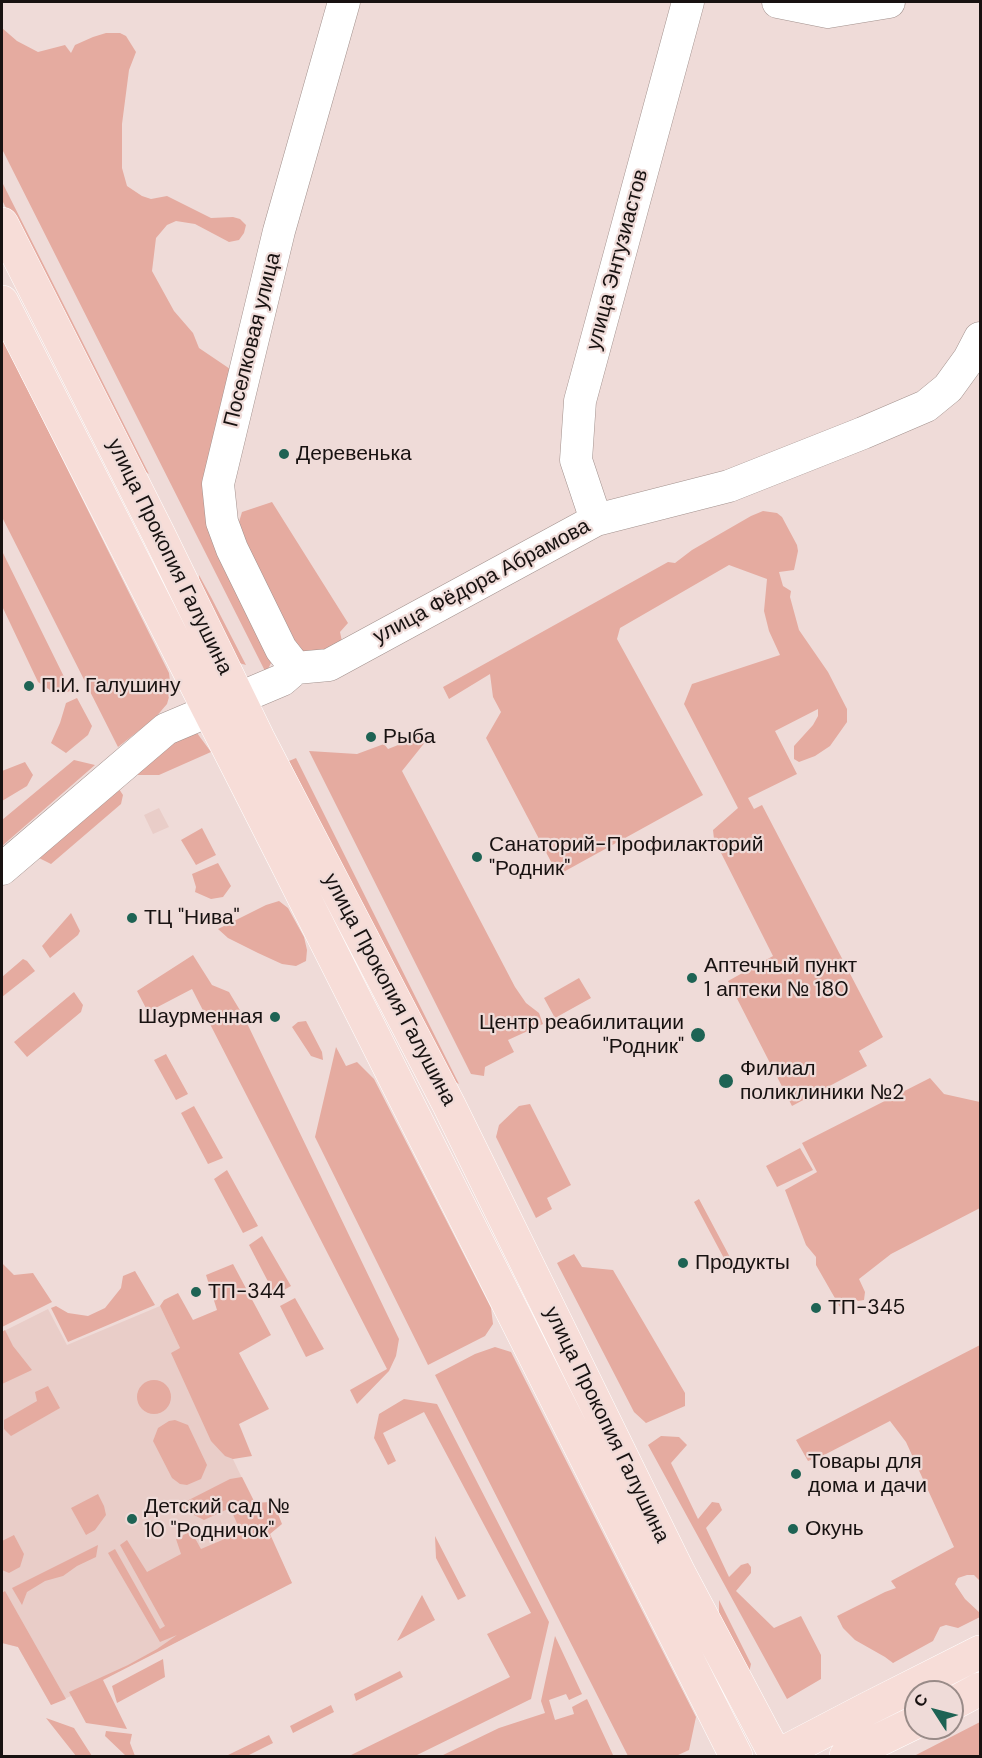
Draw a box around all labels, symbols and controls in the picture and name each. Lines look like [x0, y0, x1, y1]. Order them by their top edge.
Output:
street label: улица Энтузиастов [582, 167, 654, 353]
street label: Поселковая улица [219, 250, 287, 430]
street label: улица Прокопия Галушина [101, 435, 237, 679]
place label: Деревенька [296, 441, 412, 467]
marker: Деревенька [277, 447, 291, 461]
street label: улица Фёдора Абрамова [369, 514, 595, 650]
place label: П.И. Галушину [41, 673, 180, 699]
marker: П.И. Галушину [22, 679, 36, 693]
place label: Рыба [383, 724, 435, 750]
marker: Рыба [364, 730, 378, 744]
place label: Санаторий-Профилакторий "Родник" [489, 832, 763, 882]
marker: Санаторий-Профилакторий "Родник" [470, 850, 484, 864]
street label: улица Прокопия Галушина [317, 870, 461, 1110]
place label: ТЦ "Нива" [144, 905, 240, 931]
marker: ТЦ "Нива" [125, 911, 139, 925]
place label: Аптечный пункт 1 аптеки № 180 [704, 953, 857, 1003]
marker: Аптечный пункт 1 аптеки № 180 [685, 971, 699, 985]
place label: Шаурменная [138, 1004, 263, 1030]
marker: Шаурменная [268, 1010, 282, 1024]
place label: Центр реабилитации "Родник" [479, 1010, 684, 1060]
marker: Центр реабилитации "Родник" [689, 1026, 707, 1044]
place label: Филиал поликлиники №2 [740, 1056, 904, 1106]
marker: Филиал поликлиники №2 [717, 1072, 735, 1090]
place label: Продукты [695, 1250, 790, 1276]
marker: Продукты [676, 1256, 690, 1270]
place label: ТП-344 [208, 1279, 285, 1305]
marker: ТП-344 [189, 1285, 203, 1299]
place label: ТП-345 [828, 1295, 905, 1321]
marker: ТП-345 [809, 1301, 823, 1315]
street label: улица Прокопия Галушина [538, 1303, 674, 1547]
place label: Товары для дома и дачи [808, 1449, 927, 1499]
marker: Товары для дома и дачи [789, 1467, 803, 1481]
place label: Детский сад № 10 "Родничок" [144, 1494, 290, 1544]
marker: Детский сад № 10 "Родничок" [125, 1512, 139, 1526]
place label: Окунь [805, 1516, 864, 1542]
marker: Окунь [786, 1522, 800, 1536]
north arrow [904, 1680, 964, 1740]
text: С [909, 1689, 933, 1711]

